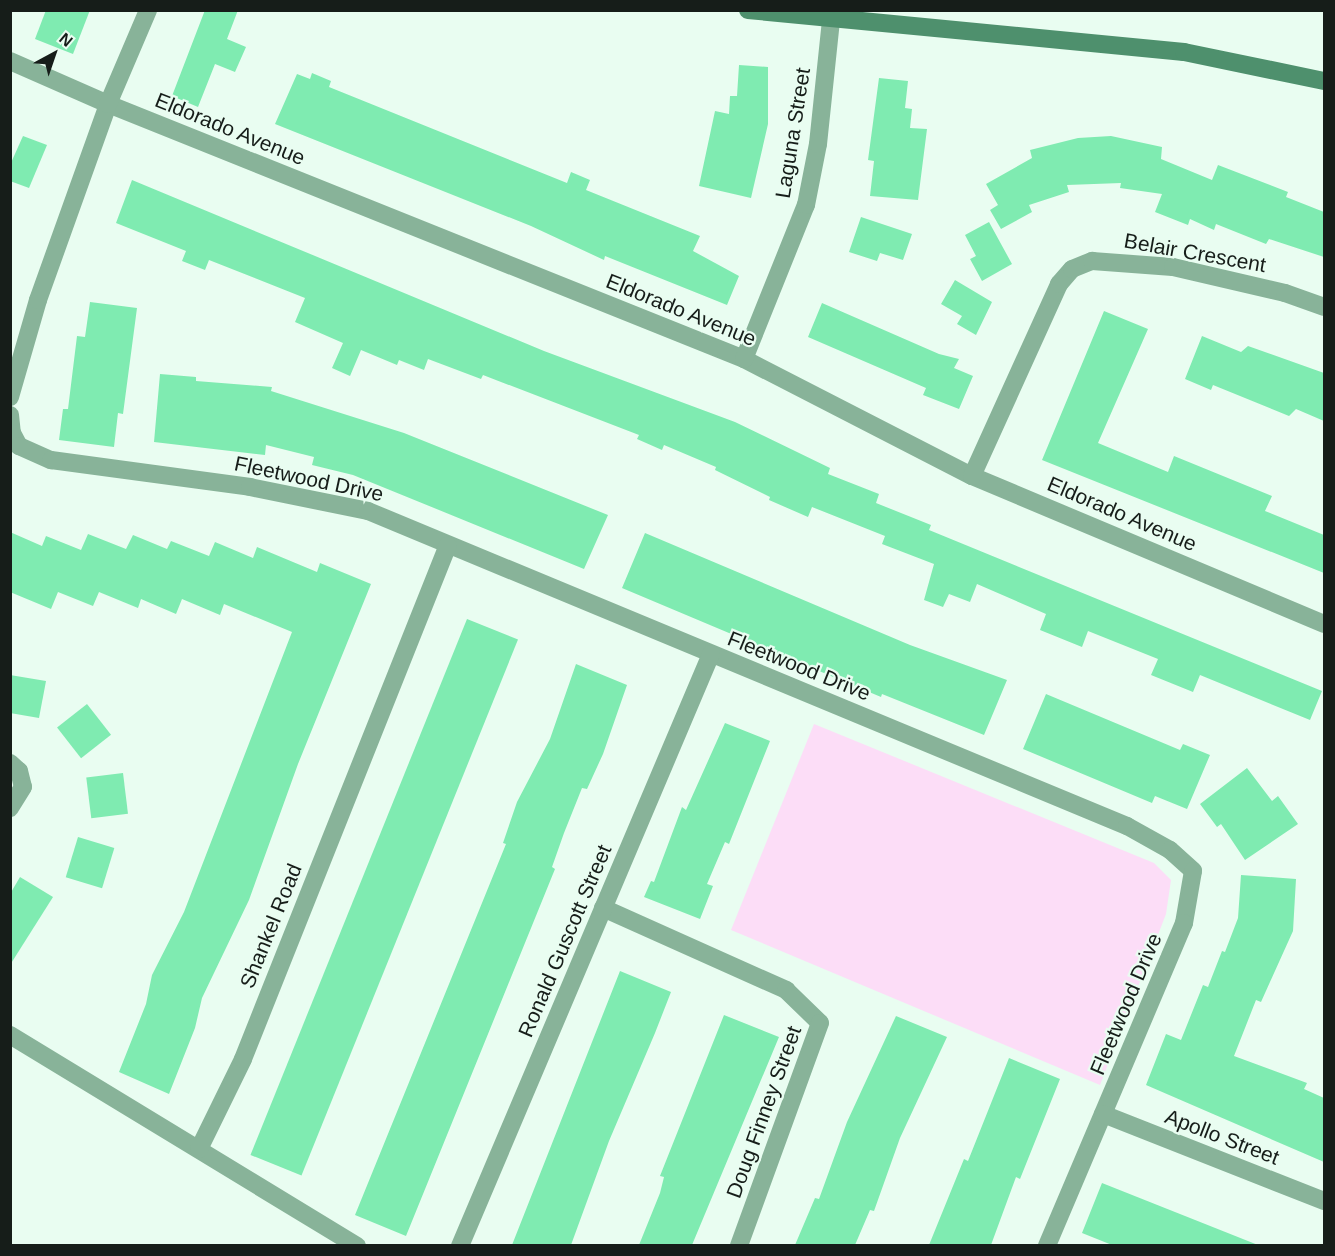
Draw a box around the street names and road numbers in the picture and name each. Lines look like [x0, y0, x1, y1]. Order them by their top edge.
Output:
street label: Laguna Street [770, 66, 816, 200]
street label: Eldorado Avenue [151, 87, 309, 171]
street label: Belair Crescent [1122, 228, 1268, 278]
street label: Eldorado Avenue [602, 268, 760, 352]
street label: Fleetwood Drive [232, 451, 386, 507]
street label: Eldorado Avenue [1043, 471, 1201, 557]
street label: Fleetwood Drive [724, 626, 874, 706]
street label: Ronald Guscott Street [513, 841, 617, 1041]
street label: Shankel Road [235, 860, 307, 992]
street label: Fleetwood Drive [1085, 929, 1167, 1079]
street label: Doug Finney Street [721, 1023, 807, 1201]
street label: Apollo Street [1161, 1104, 1283, 1170]

